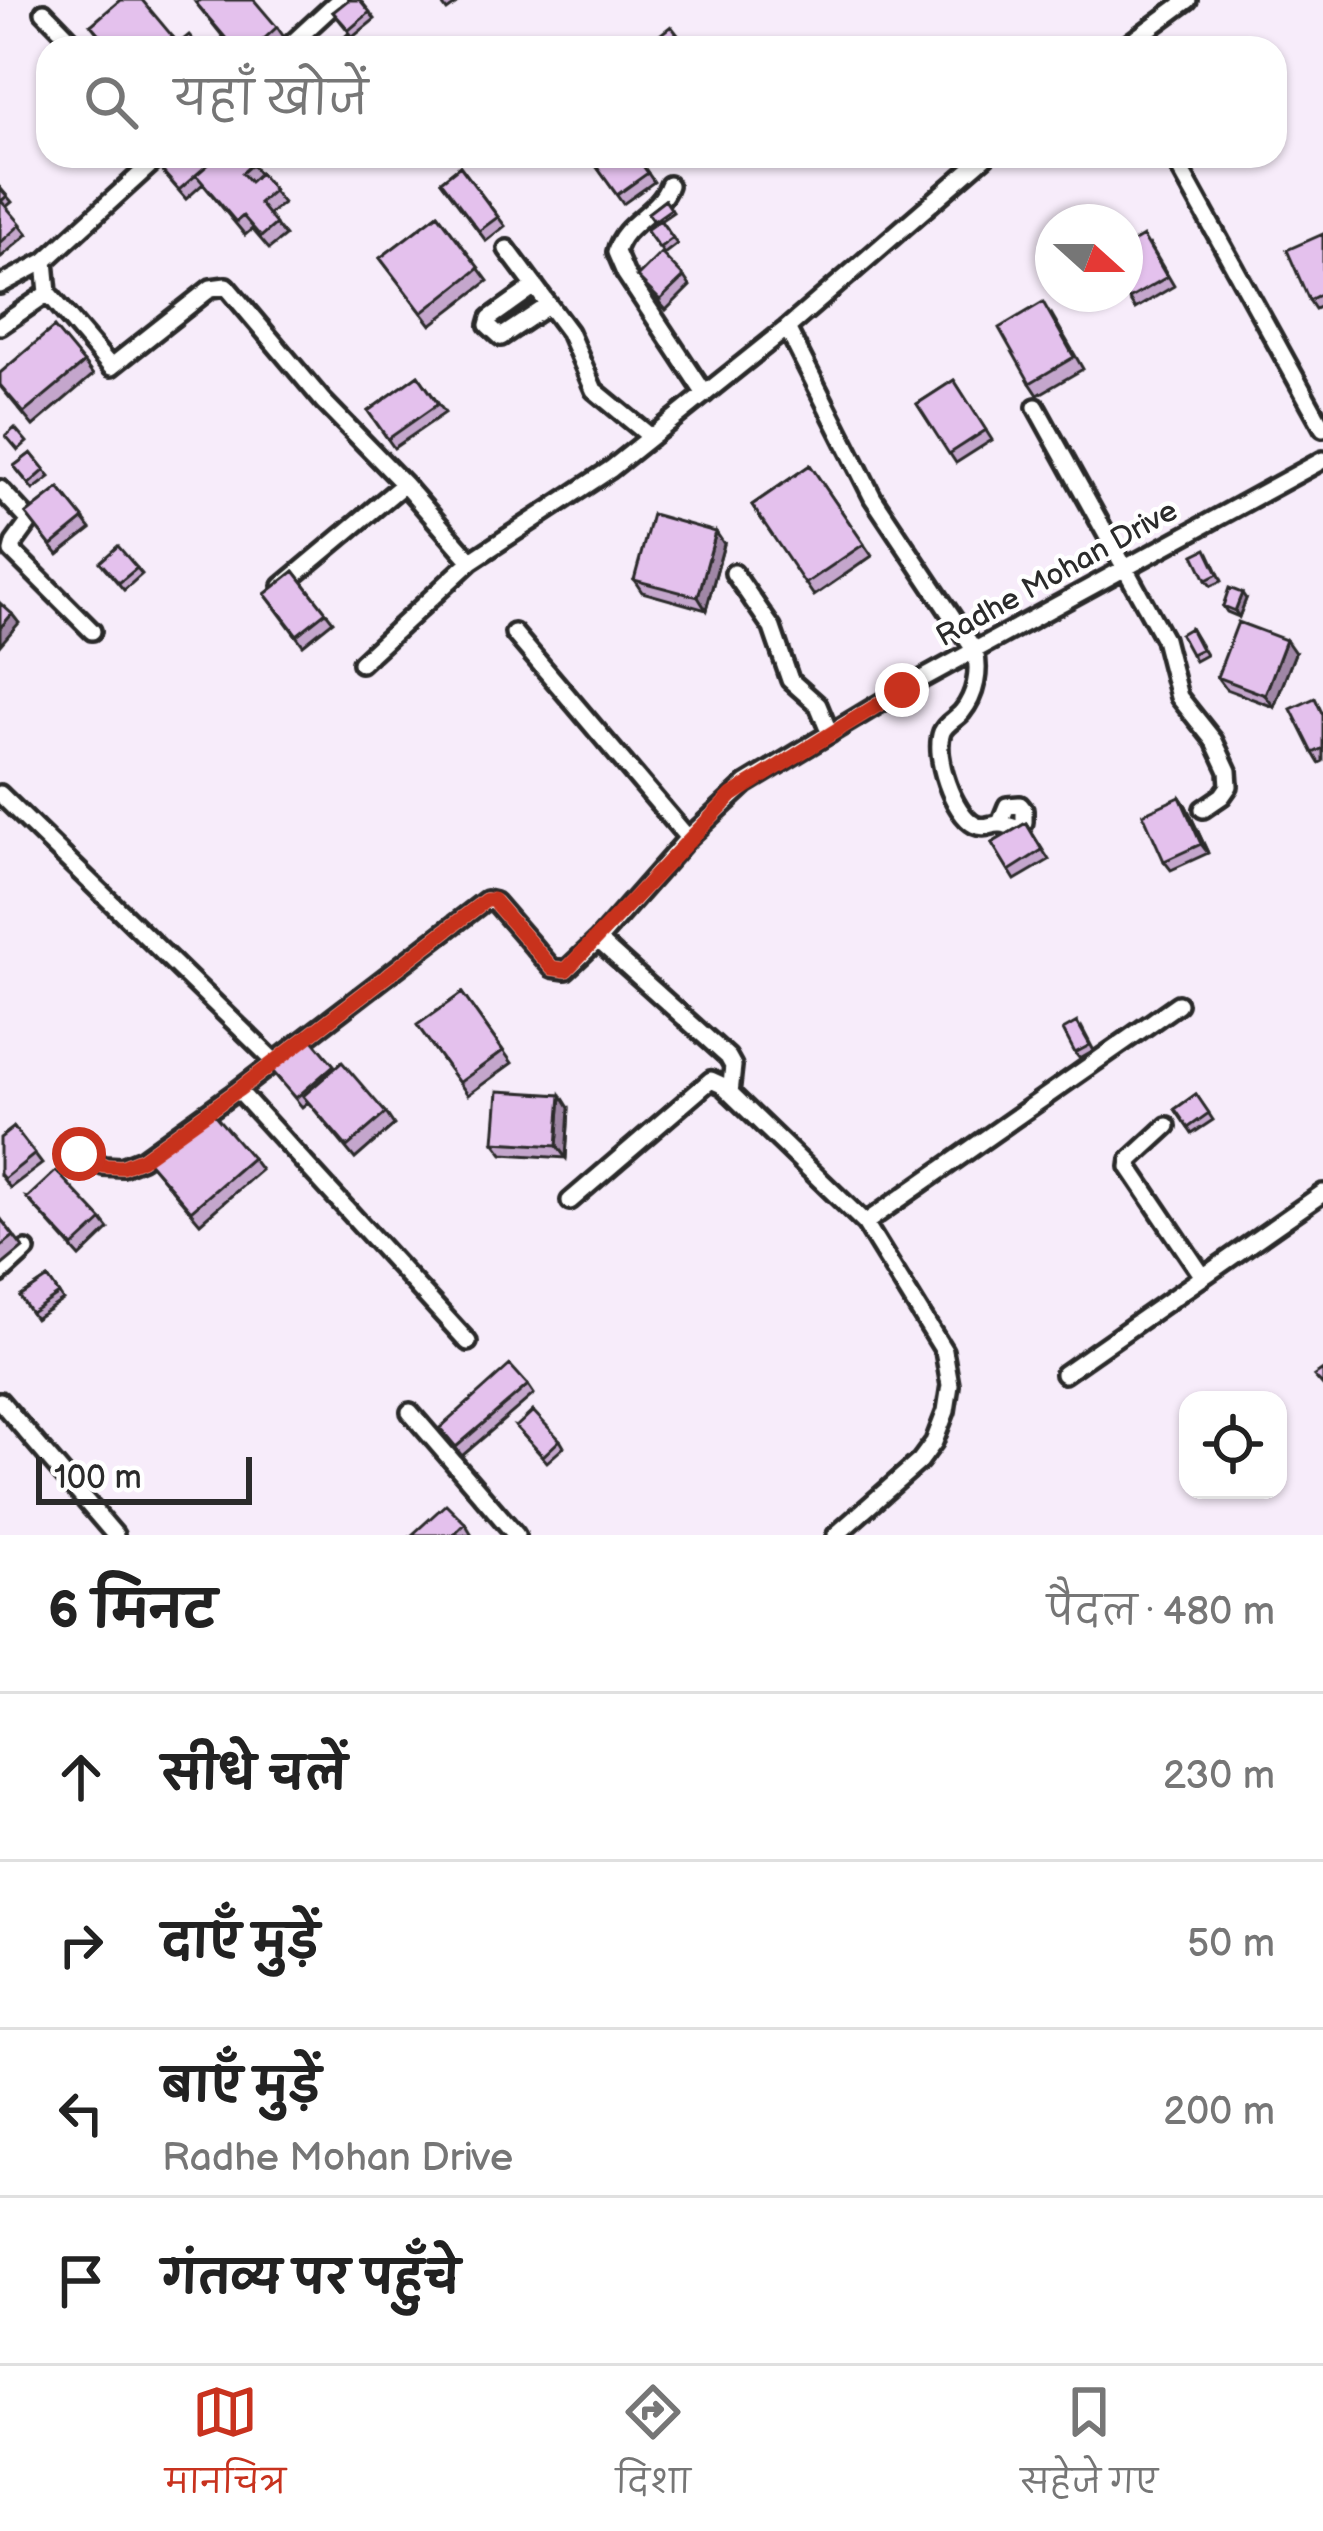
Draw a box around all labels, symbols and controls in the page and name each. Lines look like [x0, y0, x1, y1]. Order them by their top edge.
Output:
search box [36, 36, 1287, 168]
icon: search [78, 69, 144, 135]
text: यहाँ खोजें [174, 73, 368, 128]
north arrow [1035, 204, 1143, 312]
street label: Radhe Mohan Drive [930, 493, 1184, 655]
route end [875, 663, 929, 717]
route start [52, 1127, 106, 1181]
map controls [1179, 1391, 1287, 1499]
button: locate [1179, 1391, 1287, 1499]
scale bar [36, 1451, 252, 1504]
text: 100 m [54, 1458, 142, 1498]
text: 6 मिनट [48, 1581, 216, 1642]
text: पैदल · 480 m [1047, 1589, 1275, 1636]
icon: ahead [48, 1744, 114, 1810]
text: सीधे चलें [162, 1748, 347, 1803]
text: 230 m [1163, 1753, 1275, 1800]
icon: right [48, 1912, 114, 1978]
text: दाएँ मुड़ें [162, 1916, 319, 1971]
text: 50 m [1187, 1921, 1275, 1968]
text: बाएँ मुड़ें [162, 2060, 321, 2115]
icon: left [48, 2080, 114, 2146]
text: 200 m [1163, 2089, 1275, 2136]
text: Radhe Mohan Drive [162, 2135, 513, 2182]
icon: arrive [48, 2248, 114, 2314]
text: गंतव्य पर पहुँचे [162, 2252, 460, 2307]
tab: मानचित्र [165, 2379, 286, 2518]
tab: दिशा [616, 2379, 691, 2518]
tab: सहेजे गए [1021, 2379, 1158, 2518]

